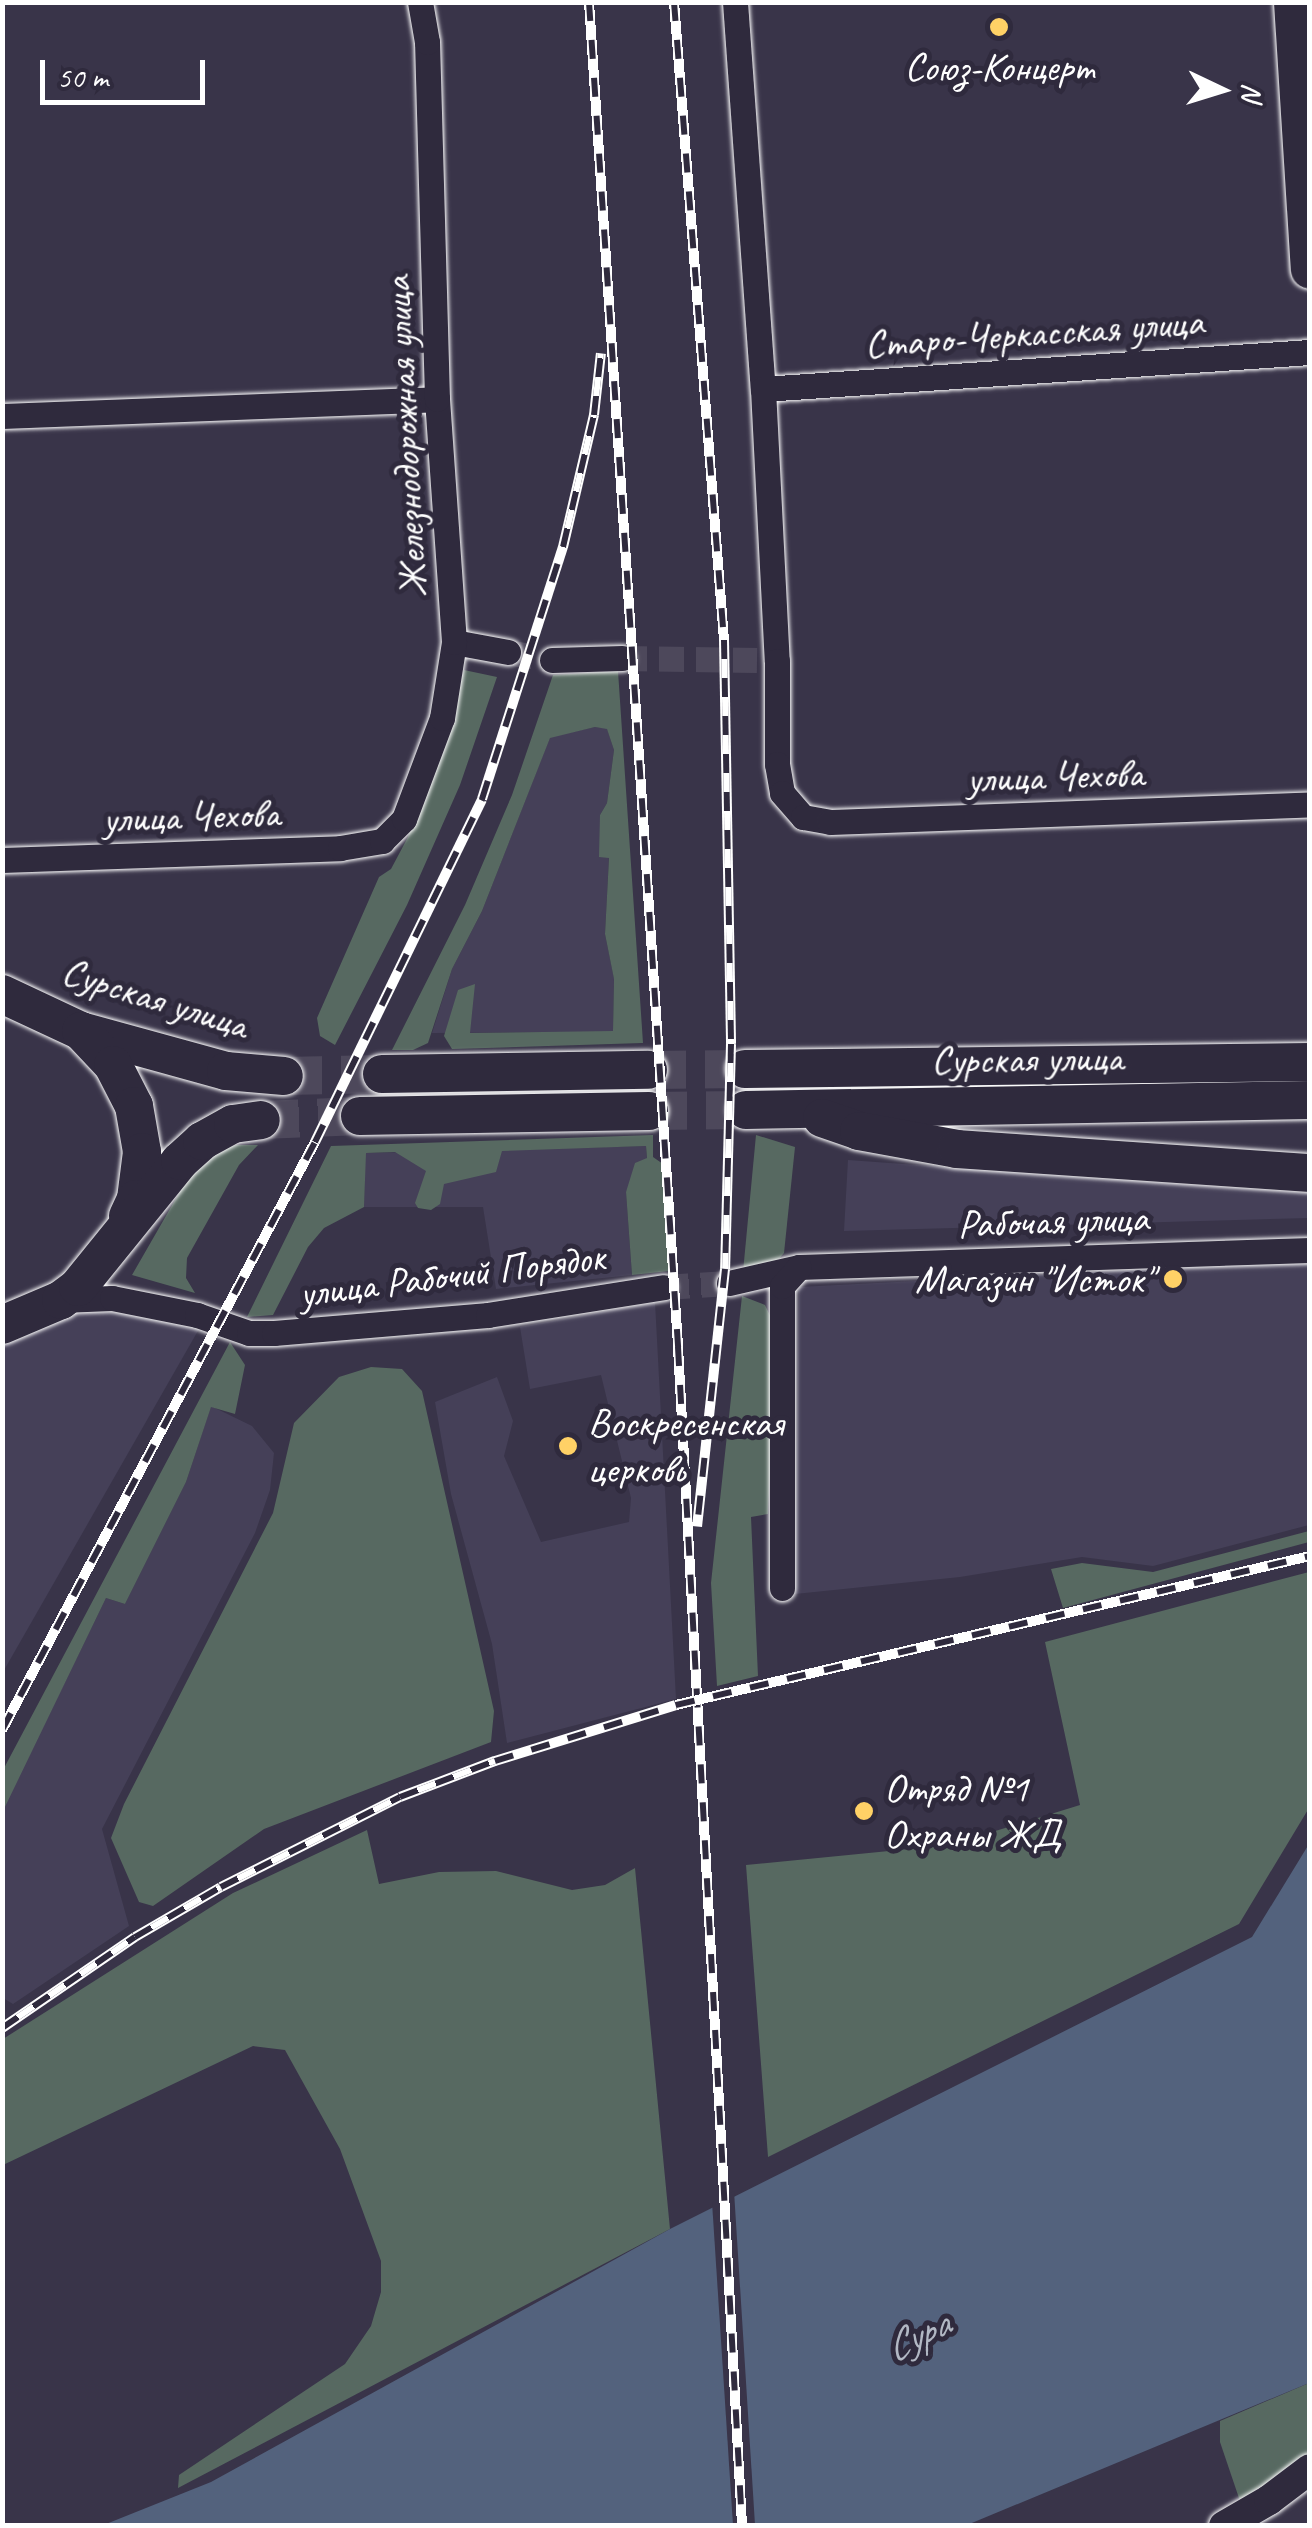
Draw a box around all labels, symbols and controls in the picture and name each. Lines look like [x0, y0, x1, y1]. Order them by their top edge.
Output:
marker: Союз-Концерт [988, 16, 1010, 38]
scale bar [45, 40, 210, 102]
north arrow [1172, 40, 1272, 140]
place label: Союз-Концерт [905, 43, 1093, 91]
text: 50 m [57, 58, 108, 96]
text: N [1234, 82, 1270, 102]
street label: Железнодорожная улица [373, 273, 437, 601]
street label: Старо-Черкасская улица [862, 297, 1206, 369]
street label: улица Чехова [966, 749, 1144, 803]
street label: улица Чехова [102, 789, 280, 843]
street label: Сурская улица [56, 947, 254, 1049]
street label: Сурская улица [931, 1033, 1123, 1085]
street label: Рабочая улица [956, 1194, 1150, 1248]
street label: улица Рабочий Порядок [295, 1232, 609, 1318]
place label: Магазин "Исток" [915, 1255, 1153, 1303]
marker: Магазин "Исток" [1162, 1268, 1184, 1290]
place label: Воскресенская церковь [588, 1399, 783, 1493]
marker: Воскресенская церковь [557, 1435, 579, 1457]
place label: Отряд №1 Охраны ЖД [884, 1764, 1061, 1858]
marker: Отряд №1 Охраны ЖД [853, 1800, 875, 1822]
water label: Сура [876, 2299, 958, 2373]

